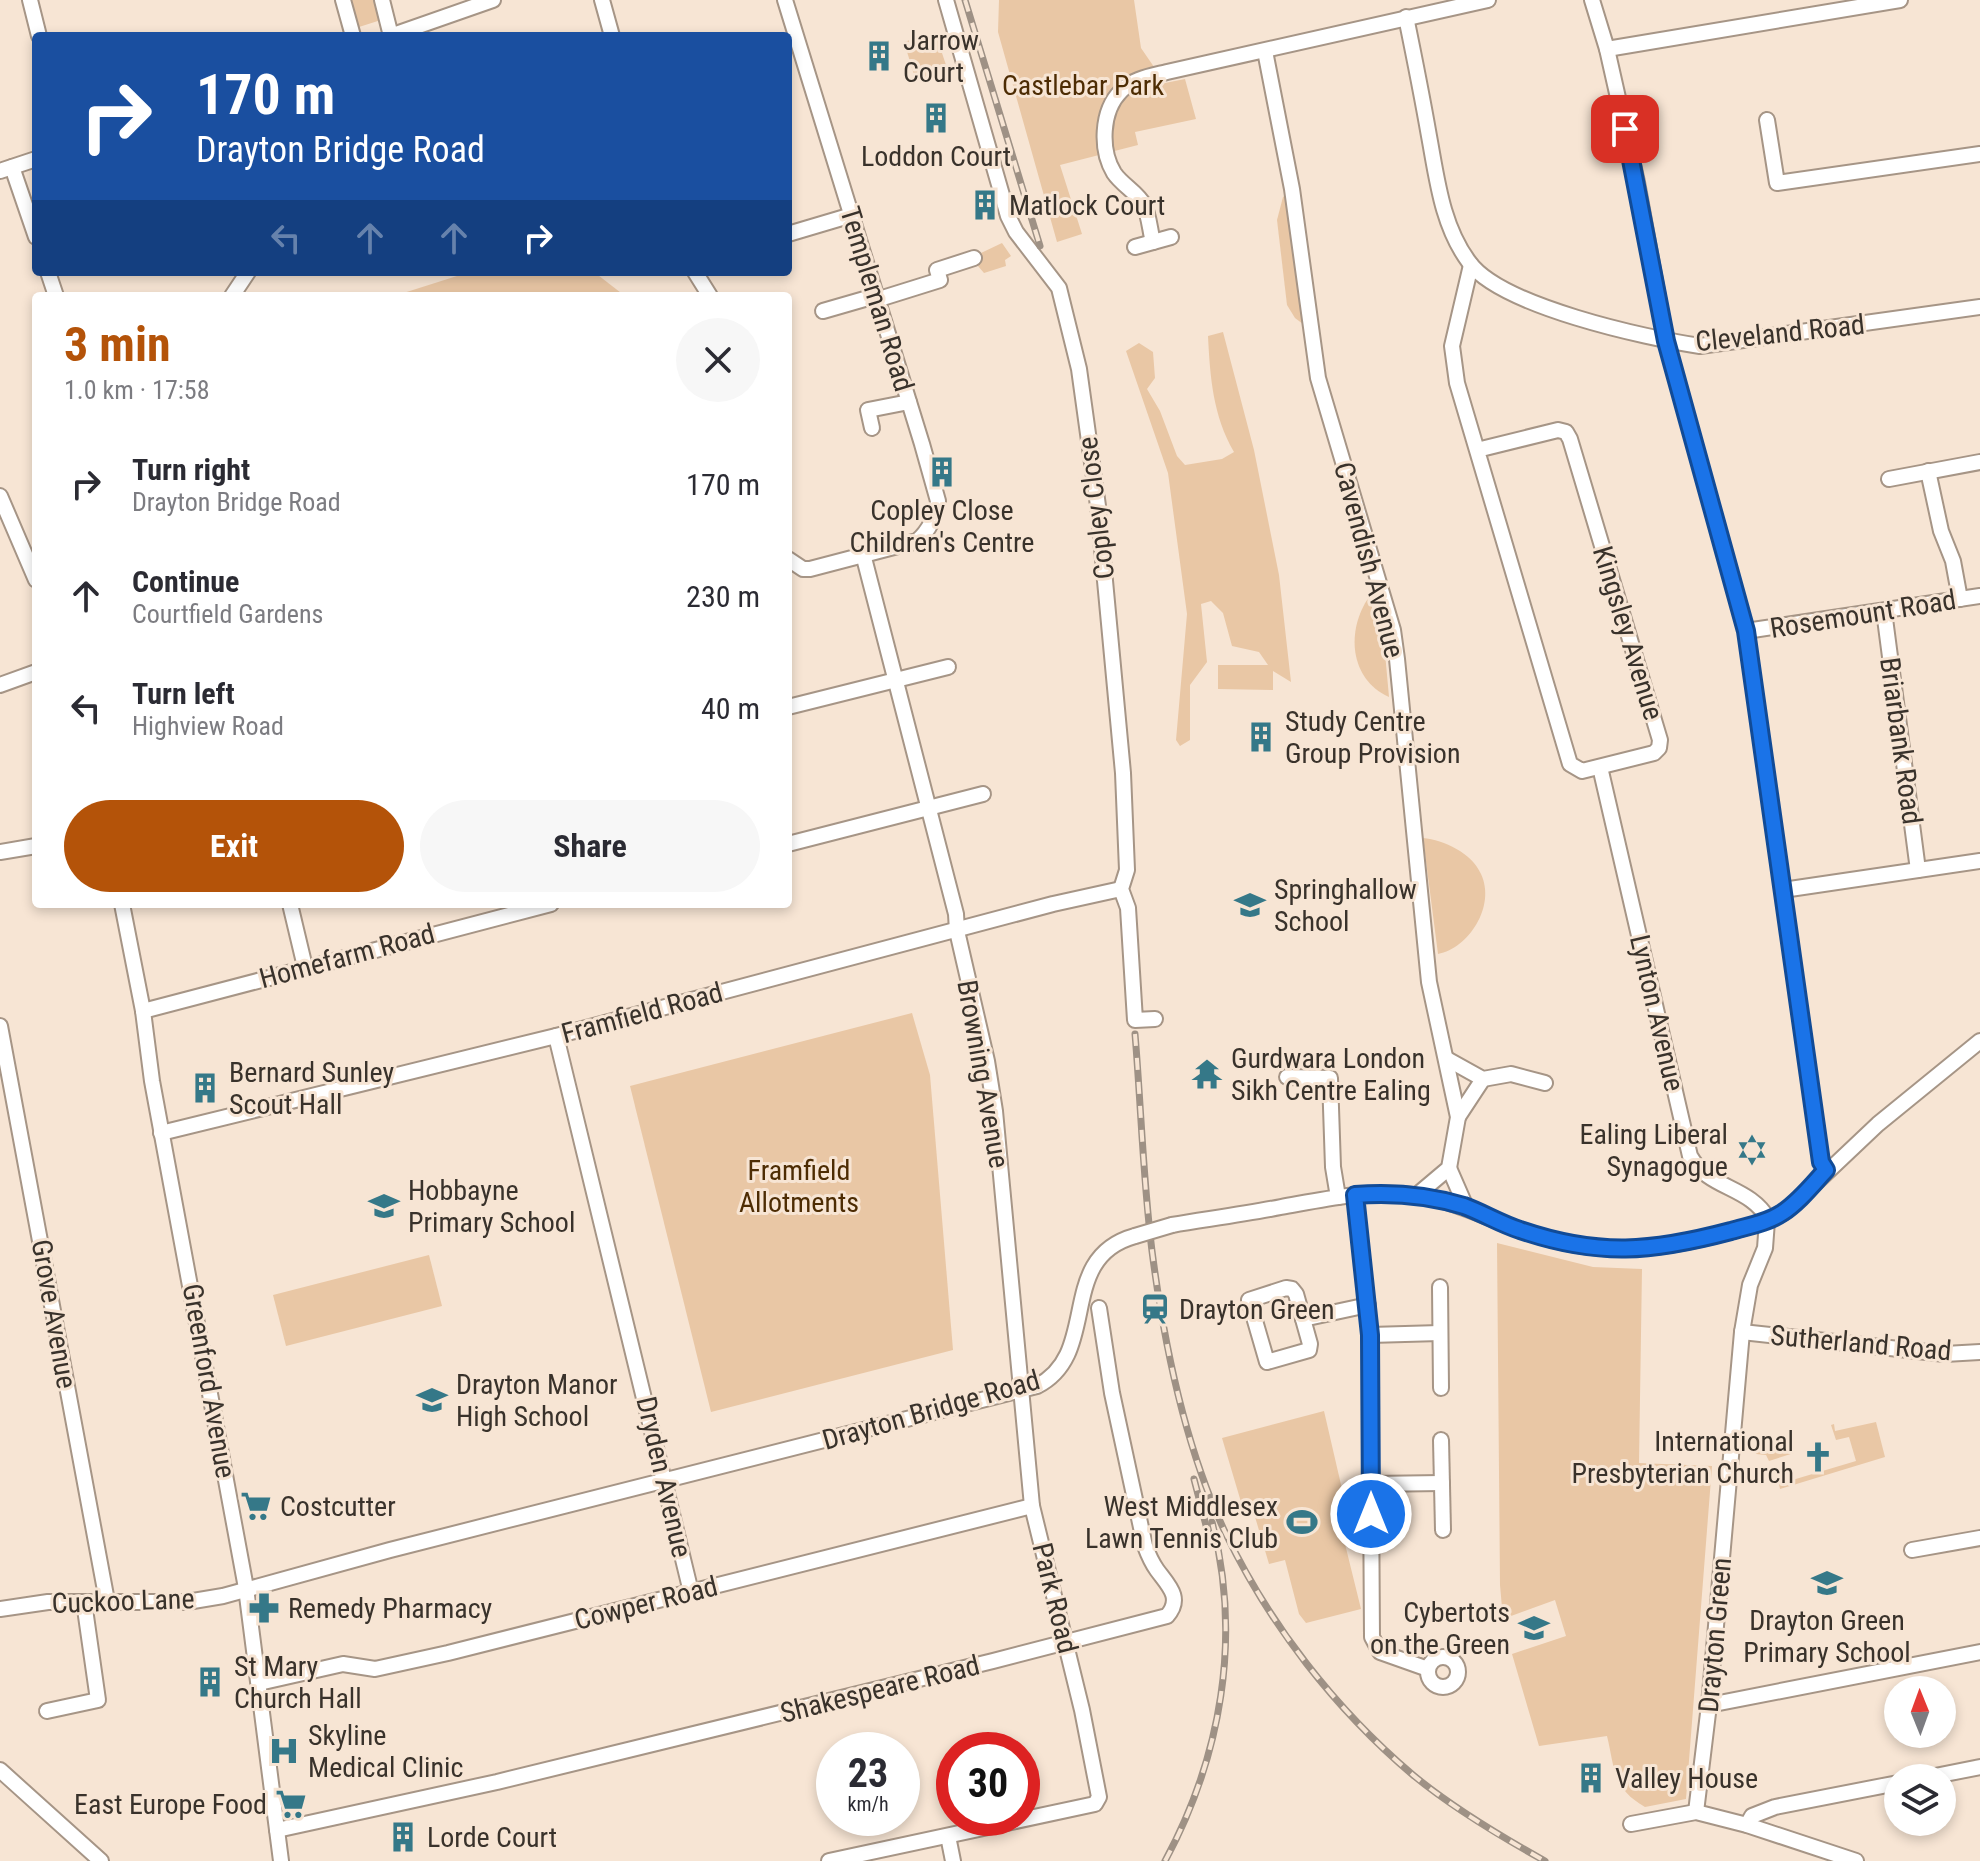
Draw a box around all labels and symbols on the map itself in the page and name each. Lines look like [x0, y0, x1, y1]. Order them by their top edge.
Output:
place label: Jarrow Court [903, 24, 979, 89]
building icon: Jarrow Court [862, 39, 896, 73]
park label: Castlebar Park [1002, 69, 1164, 102]
pin [1591, 95, 1659, 163]
building icon: Loddon Court [919, 101, 953, 135]
place label: Loddon Court [861, 140, 1011, 173]
building icon: Matlock Court [968, 188, 1002, 222]
place label: Matlock Court [1009, 189, 1165, 222]
street label: Templeman Road [833, 203, 921, 395]
street label: Cleveland Road [1694, 308, 1866, 358]
street label: Copley Close [1071, 435, 1121, 581]
building icon: Copley Close Children's Centre [925, 455, 959, 489]
street label: Cavendish Avenue [1327, 459, 1411, 661]
place label: Copley Close Children's Centre [850, 494, 1034, 559]
street label: Kingsley Avenue [1586, 542, 1670, 724]
street label: Rosemount Road [1768, 583, 1958, 645]
street label: Briarbank Road [1873, 655, 1929, 827]
place label: Study Centre Group Provision [1285, 705, 1460, 770]
building icon: Study Centre Group Provision [1244, 720, 1278, 754]
place label: Springhallow School [1274, 873, 1417, 938]
school or university icon: Springhallow School [1233, 888, 1267, 922]
street label: Homefarm Road [256, 917, 438, 995]
street label: Lynton Avenue [1623, 932, 1691, 1094]
street label: Framfield Road [558, 976, 726, 1050]
street label: Browning Avenue [950, 977, 1016, 1171]
place label: Gurdwara London Sikh Centre Ealing [1231, 1042, 1431, 1107]
place label: Bernard Sunley Scout Hall [229, 1056, 394, 1121]
temple icon: Gurdwara London Sikh Centre Ealing [1190, 1057, 1224, 1091]
building icon: Bernard Sunley Scout Hall [188, 1071, 222, 1105]
place label: Ealing Liberal Synagogue [1580, 1118, 1728, 1183]
synagogue icon: Ealing Liberal Synagogue [1735, 1133, 1769, 1167]
park label: Framfield Allotments [739, 1154, 859, 1219]
place label: Hobbayne Primary School [408, 1174, 575, 1239]
school or university icon: Hobbayne Primary School [367, 1189, 401, 1223]
street label: Grove Avenue [25, 1237, 83, 1391]
street label: Greenford Avenue [176, 1281, 242, 1481]
station icon: Drayton Green [1138, 1292, 1172, 1326]
place label: Drayton Green [1179, 1293, 1335, 1326]
street label: Sutherland Road [1769, 1319, 1953, 1367]
street label: Drayton Bridge Road [818, 1363, 1044, 1457]
place label: Drayton Manor High School [456, 1368, 618, 1433]
school or university icon: Drayton Manor High School [415, 1383, 449, 1417]
street label: Dryden Avenue [629, 1393, 699, 1561]
place label: International Presbyterian Church [1572, 1425, 1794, 1490]
church icon: International Presbyterian Church [1801, 1440, 1835, 1474]
position arrow [1329, 1472, 1413, 1556]
supermarket icon: Costcutter [239, 1489, 273, 1523]
place label: Costcutter [280, 1490, 396, 1523]
place label: West Middlesex Lawn Tennis Club [1085, 1490, 1278, 1555]
sports icon: West Middlesex Lawn Tennis Club [1285, 1505, 1319, 1539]
street label: Park Road [1025, 1539, 1085, 1657]
street label: Drayton Green [1692, 1556, 1738, 1714]
school or university icon: Drayton Green Primary School [1810, 1566, 1844, 1600]
street label: Cowper Road [571, 1569, 721, 1637]
street label: Cuckoo Lane [51, 1582, 195, 1620]
pharmacy icon: Remedy Pharmacy [247, 1591, 281, 1625]
place label: Remedy Pharmacy [288, 1592, 493, 1625]
place label: Cybertots on the Green [1370, 1596, 1510, 1661]
place label: Drayton Green Primary School [1743, 1604, 1911, 1669]
school or university icon: Cybertots on the Green [1517, 1611, 1551, 1645]
street label: Shakespeare Road [777, 1648, 983, 1730]
place label: St Mary Church Hall [234, 1650, 362, 1715]
building icon: St Mary Church Hall [193, 1665, 227, 1699]
north arrow [1884, 1676, 1956, 1748]
place label: Skyline Medical Clinic [308, 1719, 463, 1784]
speed limit sign: 30 [936, 1732, 1040, 1836]
hospital icon: Skyline Medical Clinic [267, 1734, 301, 1768]
building icon: Valley House [1574, 1761, 1608, 1795]
place label: Valley House [1615, 1762, 1758, 1795]
supermarket icon: East Europe Food [274, 1787, 308, 1821]
place label: East Europe Food [74, 1788, 267, 1821]
building icon: Lorde Court [386, 1820, 420, 1854]
place label: Lorde Court [427, 1821, 557, 1854]

